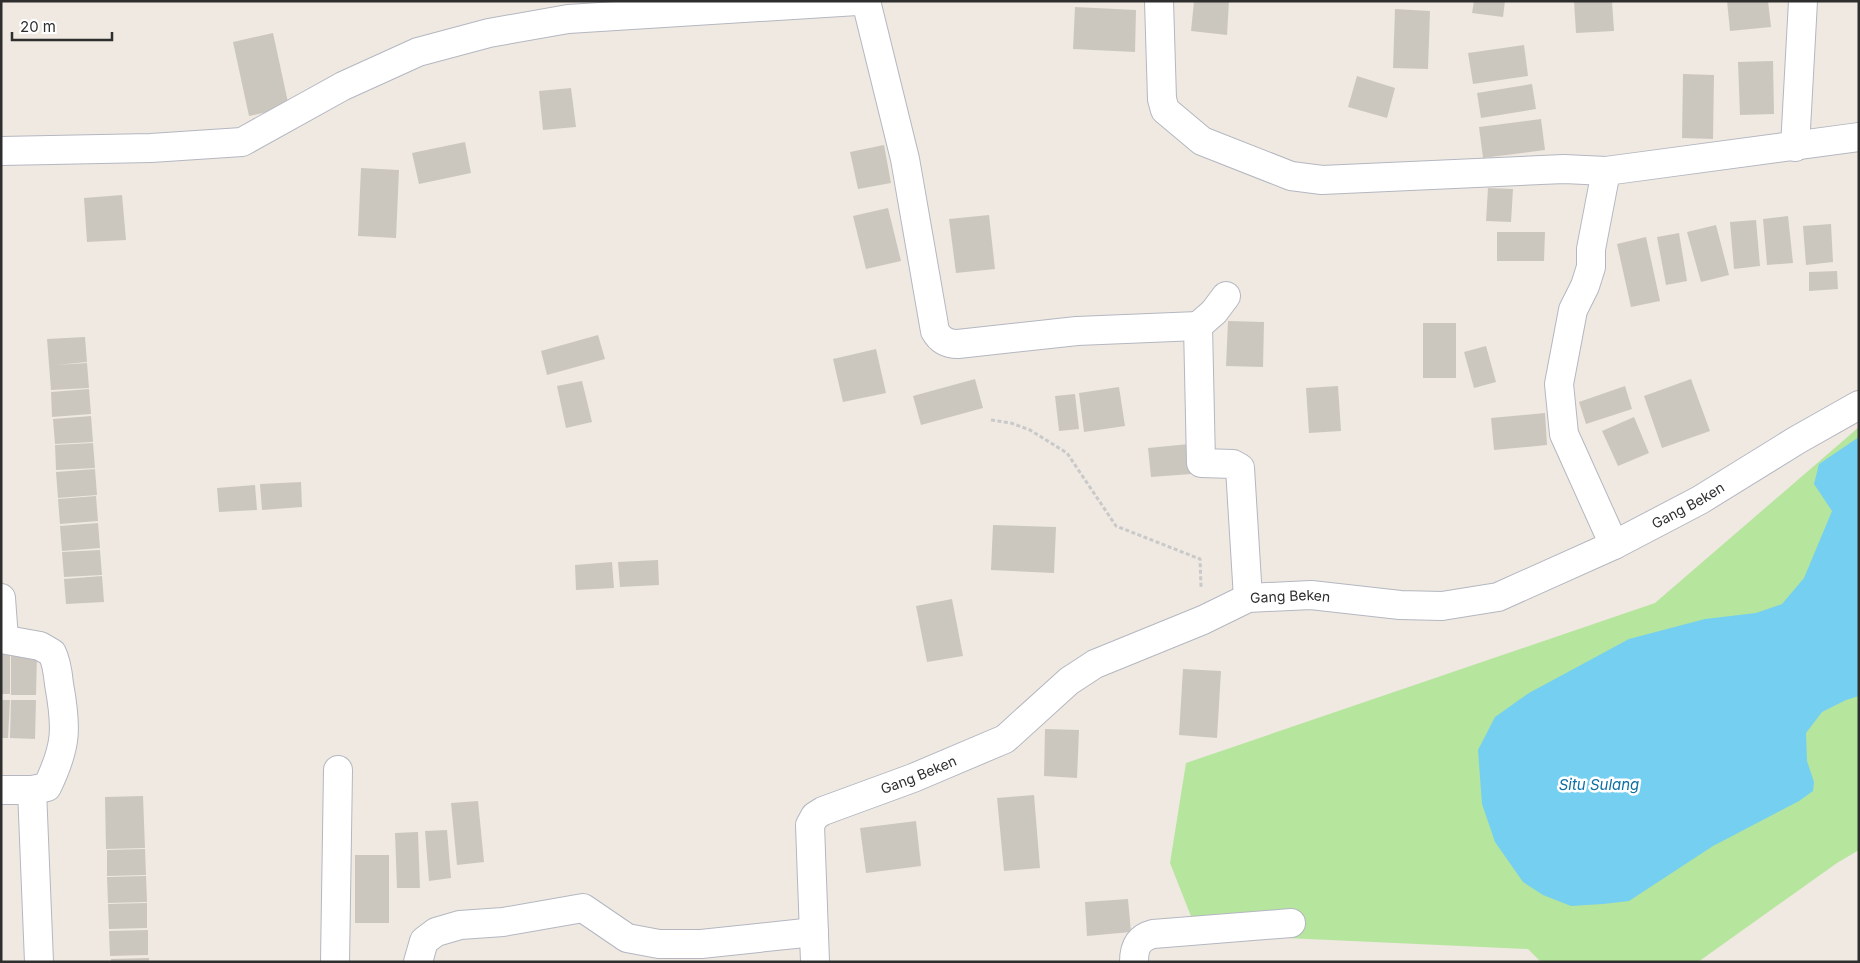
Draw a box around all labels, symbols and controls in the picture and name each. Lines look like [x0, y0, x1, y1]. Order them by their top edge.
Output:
scale bar [12, 10, 112, 42]
text: 20 m [20, 17, 56, 36]
street label: Gang Beken [1648, 478, 1727, 532]
street label: Gang Beken [1250, 586, 1331, 606]
street label: Gang Beken [878, 752, 959, 797]
water label: Situ Sulang [1559, 775, 1639, 794]

